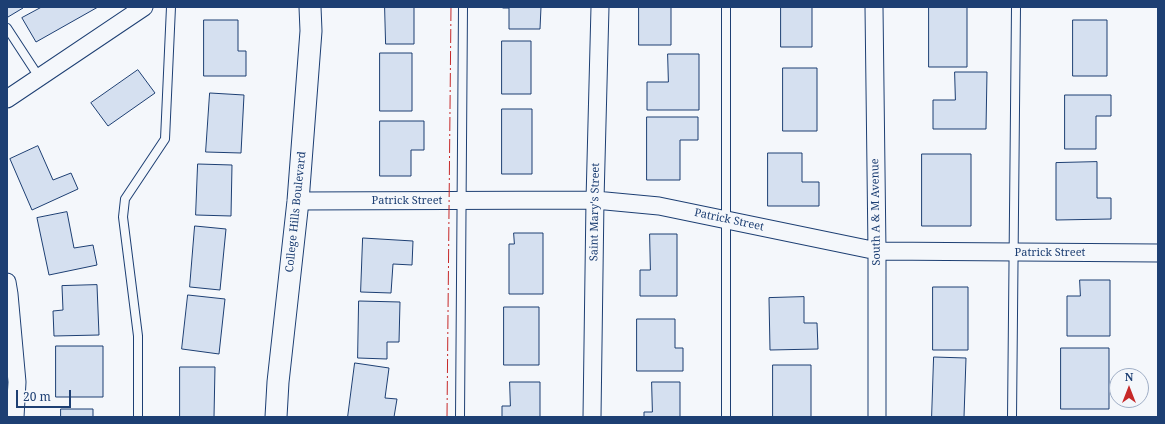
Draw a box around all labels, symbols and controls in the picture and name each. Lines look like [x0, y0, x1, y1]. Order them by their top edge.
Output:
street label: College Hills Boulevard [283, 151, 309, 273]
street label: South A & M Avenue [868, 158, 884, 266]
street label: Saint Mary's Street [588, 163, 602, 261]
street label: Patrick Street [372, 194, 442, 208]
street label: Patrick Street [693, 206, 765, 234]
street label: Patrick Street [1015, 246, 1085, 260]
north arrow [1109, 368, 1149, 408]
text: N [1125, 369, 1133, 384]
scale bar [18, 382, 73, 408]
text: 20 m [23, 388, 51, 405]

